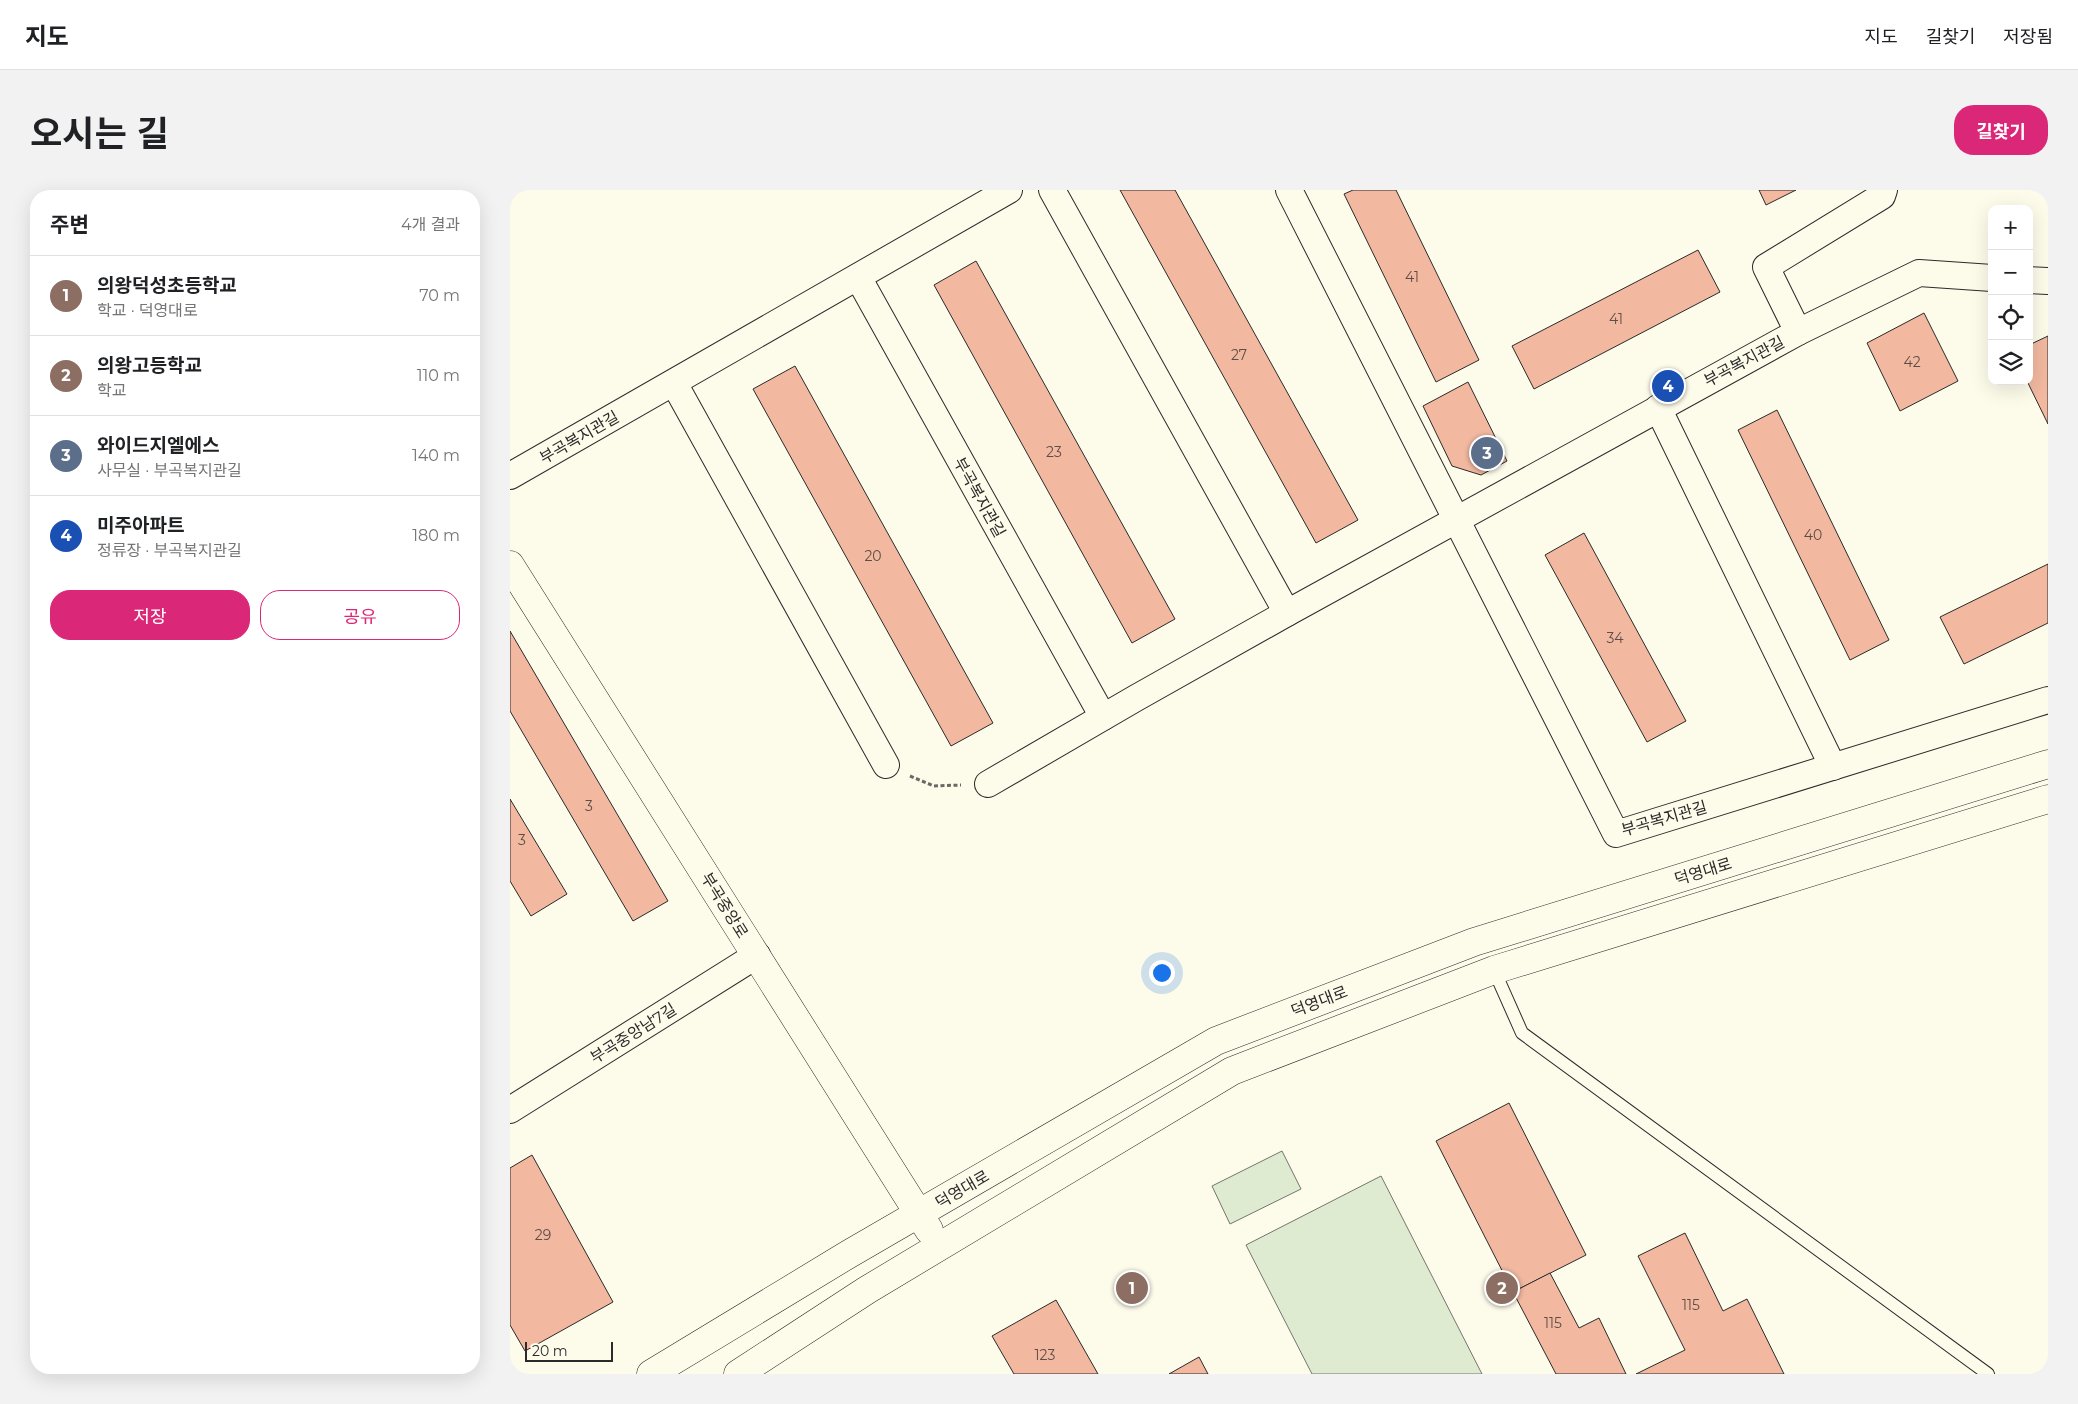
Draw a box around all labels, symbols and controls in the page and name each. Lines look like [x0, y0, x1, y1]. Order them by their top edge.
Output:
text: 지도 [25, 22, 69, 51]
text: 지도 [1865, 26, 1898, 48]
text: 길찾기 [1926, 26, 1975, 48]
text: 저장됨 [2003, 26, 2053, 48]
button: 길찾기 [1954, 105, 2048, 155]
text: 오시는 길 [30, 112, 169, 155]
map controls [1988, 205, 2033, 385]
button: + [1988, 205, 2033, 250]
text: 주변 [50, 212, 89, 237]
text: 4개 결과 [401, 215, 460, 234]
button: − [1988, 250, 2033, 295]
house number: 41 [1405, 268, 1419, 286]
text: 의왕덕성초등학교 [97, 274, 237, 297]
text: 1 [63, 286, 69, 305]
text: 70 m [419, 286, 460, 305]
button: locate [1988, 295, 2033, 340]
text: 학교 · 덕영대로 [97, 301, 198, 320]
house number: 41 [1609, 310, 1623, 328]
street label: 부곡복지관길 [1701, 332, 1788, 391]
button: layers [1988, 340, 2033, 385]
house number: 27 [1231, 346, 1247, 364]
house number: 42 [1903, 353, 1921, 371]
text: 의왕고등학교 [97, 354, 202, 377]
text: 2 [61, 366, 71, 385]
text: 110 m [417, 366, 460, 385]
pin: 4 [1652, 367, 1684, 405]
text: 학교 [97, 381, 126, 400]
street label: 부곡복지관길 [536, 407, 622, 468]
text: 와이드지엘에스 [97, 434, 219, 457]
pin: 3 [1471, 434, 1503, 472]
house number: 23 [1046, 443, 1062, 461]
text: 3 [61, 446, 71, 465]
text: 140 m [412, 446, 460, 465]
street label: 부곡복지관길 [950, 454, 1009, 540]
text: 사무실 · 부곡복지관길 [97, 461, 242, 480]
text: 미주아파트 [97, 514, 184, 537]
text: 4 [60, 526, 72, 545]
text: 180 m [412, 526, 460, 545]
house number: 40 [1804, 526, 1822, 544]
text: 정류장 · 부곡복지관길 [97, 541, 242, 560]
house number: 20 [864, 547, 882, 565]
button: 저장 [50, 590, 250, 640]
button: 공유 [260, 590, 460, 640]
house number: 34 [1606, 629, 1624, 647]
house number: 3 [585, 797, 593, 815]
street label: 부곡복지관길 [1619, 797, 1709, 840]
house number: 3 [518, 831, 526, 849]
street label: 덕영대로 [1672, 854, 1734, 889]
street label: 부곡중앙로 [697, 869, 752, 942]
your location [1149, 960, 1175, 986]
street label: 덕영대로 [1288, 982, 1350, 1021]
street label: 부곡중앙남7길 [587, 999, 680, 1067]
street label: 덕영대로 [932, 1166, 993, 1212]
house number: 29 [535, 1226, 551, 1244]
pin: 1 [1116, 1269, 1148, 1307]
pin: 2 [1486, 1269, 1518, 1307]
house number: 115 [1682, 1296, 1700, 1314]
house number: 115 [1544, 1314, 1562, 1332]
scale bar [525, 1339, 612, 1362]
text: 20 m [532, 1342, 568, 1360]
house number: 123 [1035, 1346, 1056, 1364]

